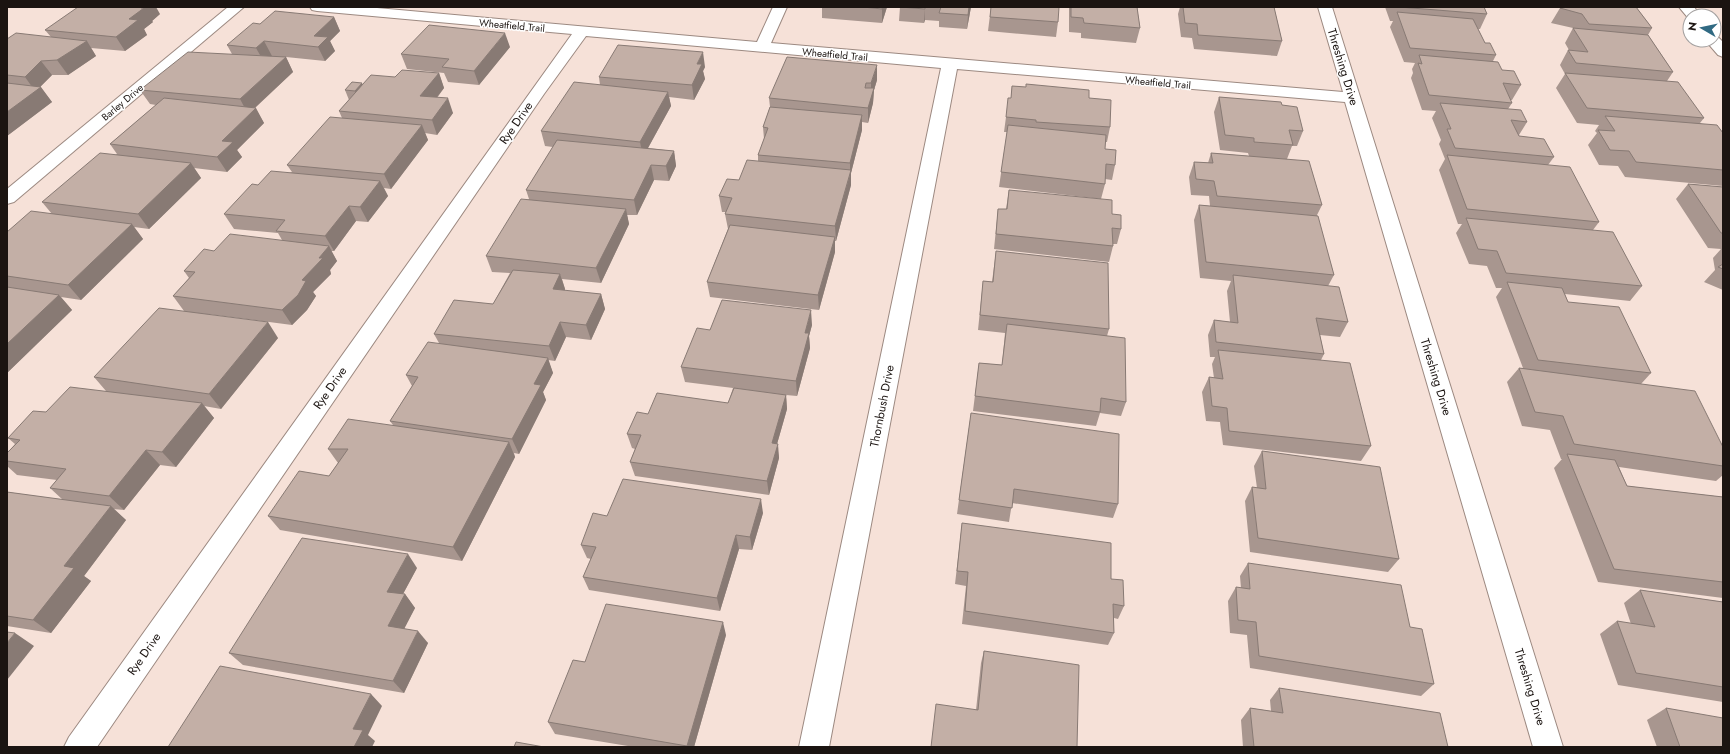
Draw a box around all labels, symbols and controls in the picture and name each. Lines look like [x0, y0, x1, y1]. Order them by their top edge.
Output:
north arrow [1682, 8, 1722, 48]
street label: Wheatfield Trail [478, 15, 546, 36]
text: N [1684, 21, 1701, 32]
street label: Threshing Drive [1323, 26, 1363, 108]
street label: Wheatfield Trail [801, 44, 869, 65]
street label: Wheatfield Trail [1124, 72, 1192, 93]
street label: Barley Drive [98, 80, 147, 124]
street label: Rye Drive [495, 98, 537, 148]
street label: Threshing Drive [1416, 336, 1456, 418]
street label: Rye Drive [309, 363, 351, 413]
street label: Thornbush Drive [865, 363, 899, 449]
street label: Rye Drive [123, 629, 165, 679]
street label: Threshing Drive [1510, 646, 1550, 728]

